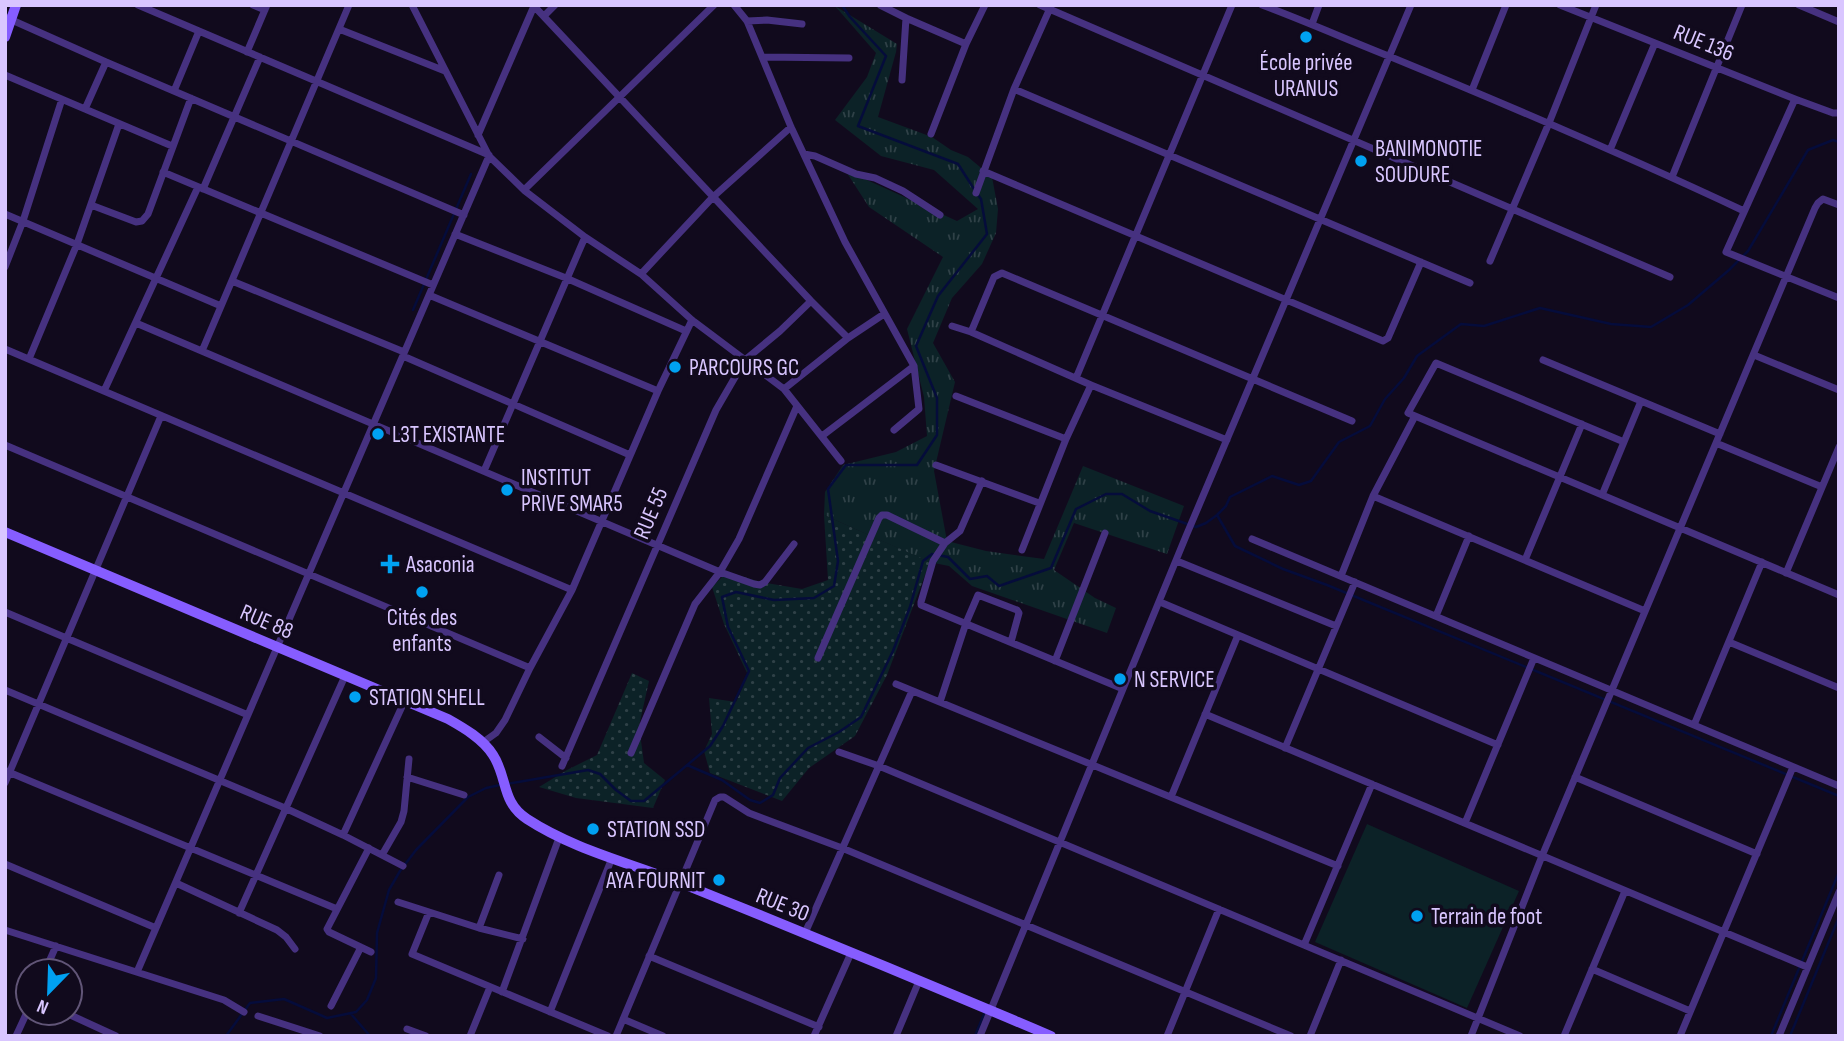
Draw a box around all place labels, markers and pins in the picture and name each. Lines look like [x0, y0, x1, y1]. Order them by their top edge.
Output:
marker: École privée URANUS [1298, 29, 1314, 45]
place label: École privée URANUS [1260, 49, 1352, 103]
place label: BANIMONOTIE SOUDURE [1375, 135, 1483, 189]
marker: BANIMONOTIE SOUDURE [1353, 153, 1369, 169]
place label: PARCOURS GC [689, 354, 799, 382]
marker: PARCOURS GC [667, 359, 683, 375]
place label: L3T EXISTANTE [392, 421, 505, 449]
marker: L3T EXISTANTE [370, 426, 386, 442]
place label: INSTITUT PRIVE SMAR5 [521, 464, 623, 518]
marker: INSTITUT PRIVE SMAR5 [499, 482, 515, 498]
place label: Asaconia [405, 551, 475, 579]
marker: Asaconia [380, 554, 400, 574]
marker: Cités des enfants [414, 584, 430, 600]
place label: Cités des enfants [387, 604, 457, 658]
place label: N SERVICE [1134, 666, 1215, 694]
marker: N SERVICE [1112, 671, 1128, 687]
place label: STATION SHELL [369, 684, 485, 712]
marker: STATION SHELL [347, 689, 363, 705]
place label: STATION SSD [607, 816, 705, 844]
marker: STATION SSD [585, 821, 601, 837]
place label: AYA FOURNIT [605, 867, 705, 895]
marker: AYA FOURNIT [711, 872, 727, 888]
place label: Terrain de foot [1431, 903, 1542, 931]
marker: Terrain de foot [1409, 908, 1425, 924]

